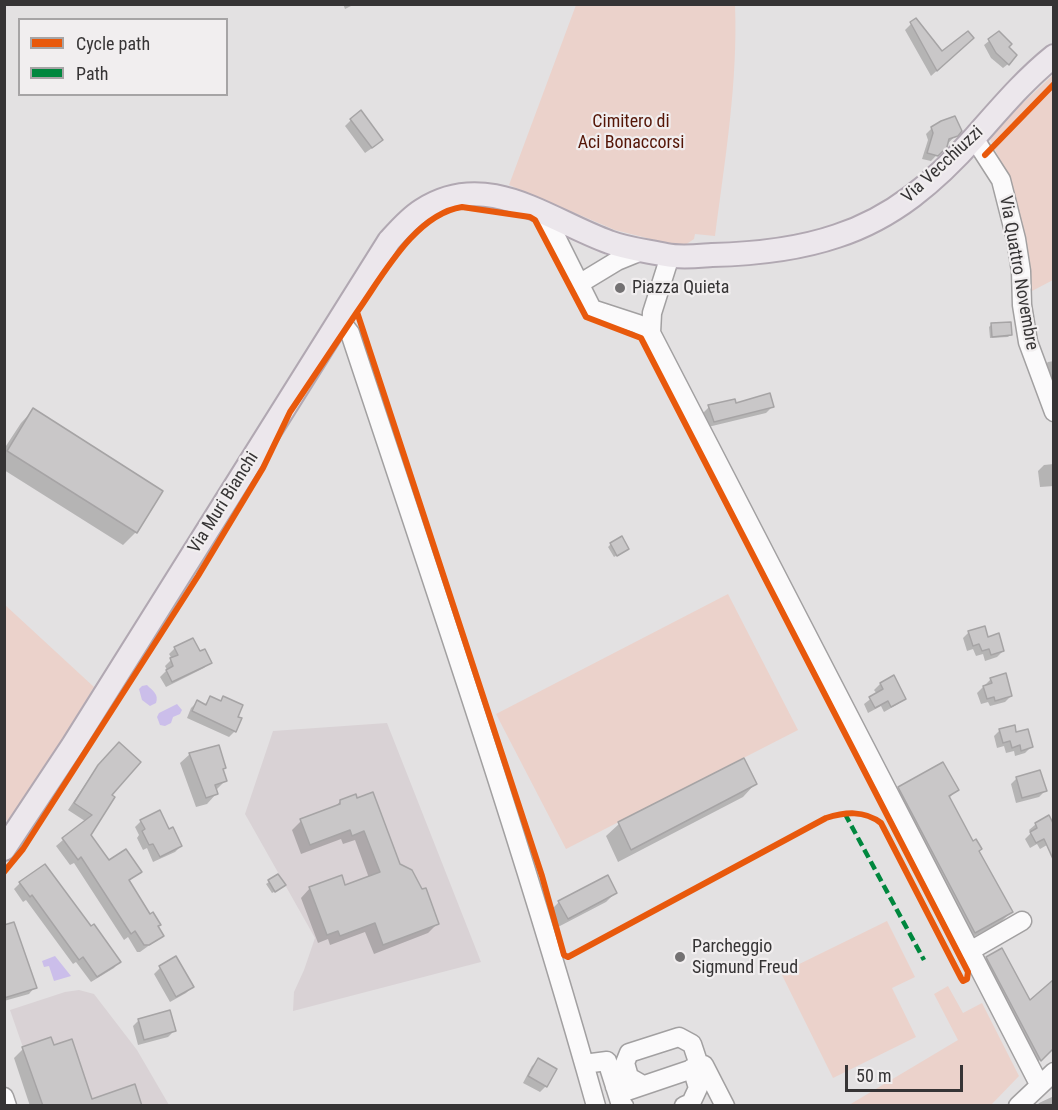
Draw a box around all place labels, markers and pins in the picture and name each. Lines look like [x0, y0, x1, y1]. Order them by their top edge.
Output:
place label: Piazza Quieta [632, 277, 729, 299]
marker: Piazza Quieta [613, 281, 627, 295]
place label: Parcheggio Sigmund Freud [692, 936, 798, 978]
marker: Parcheggio Sigmund Freud [673, 950, 687, 964]

